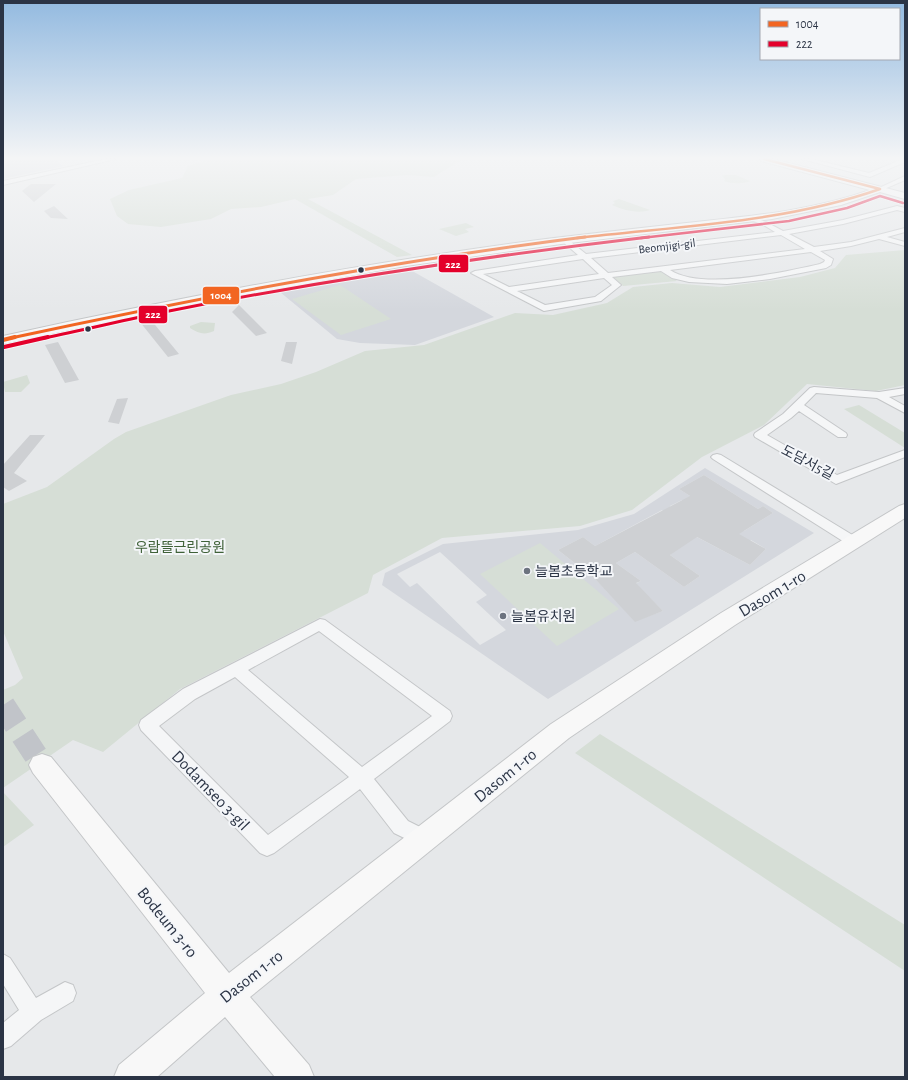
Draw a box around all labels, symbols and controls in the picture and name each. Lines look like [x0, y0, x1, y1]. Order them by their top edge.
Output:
legend [760, 8, 900, 60]
text: 1004 [796, 18, 819, 30]
text: 222 [796, 38, 813, 50]
street label: Beomjigi-gil [638, 237, 696, 256]
line badge: 222 [438, 254, 469, 273]
text: 222 [445, 259, 461, 270]
unlabelled marker [356, 265, 366, 275]
line badge: 1004 [202, 286, 240, 305]
text: 1004 [211, 290, 232, 301]
line badge: 222 [138, 305, 168, 324]
text: 222 [145, 309, 161, 320]
unlabelled marker [83, 324, 93, 334]
street label: 도담서5길 [779, 442, 837, 483]
park label: 우람뜰근린공원 [135, 540, 225, 555]
place label: 늘봄초등학교 [535, 563, 612, 579]
marker: 늘봄초등학교 [522, 566, 532, 576]
street label: Dasom 1-ro [736, 567, 809, 620]
place label: 늘봄유치원 [511, 609, 575, 624]
marker: 늘봄유치원 [498, 611, 508, 621]
street label: Dasom 1-ro [471, 745, 540, 805]
street label: Dodamseo 3-gil [169, 747, 253, 833]
street label: Bodeum 3-ro [134, 884, 201, 961]
street label: Dasom 1-ro [217, 947, 286, 1006]

